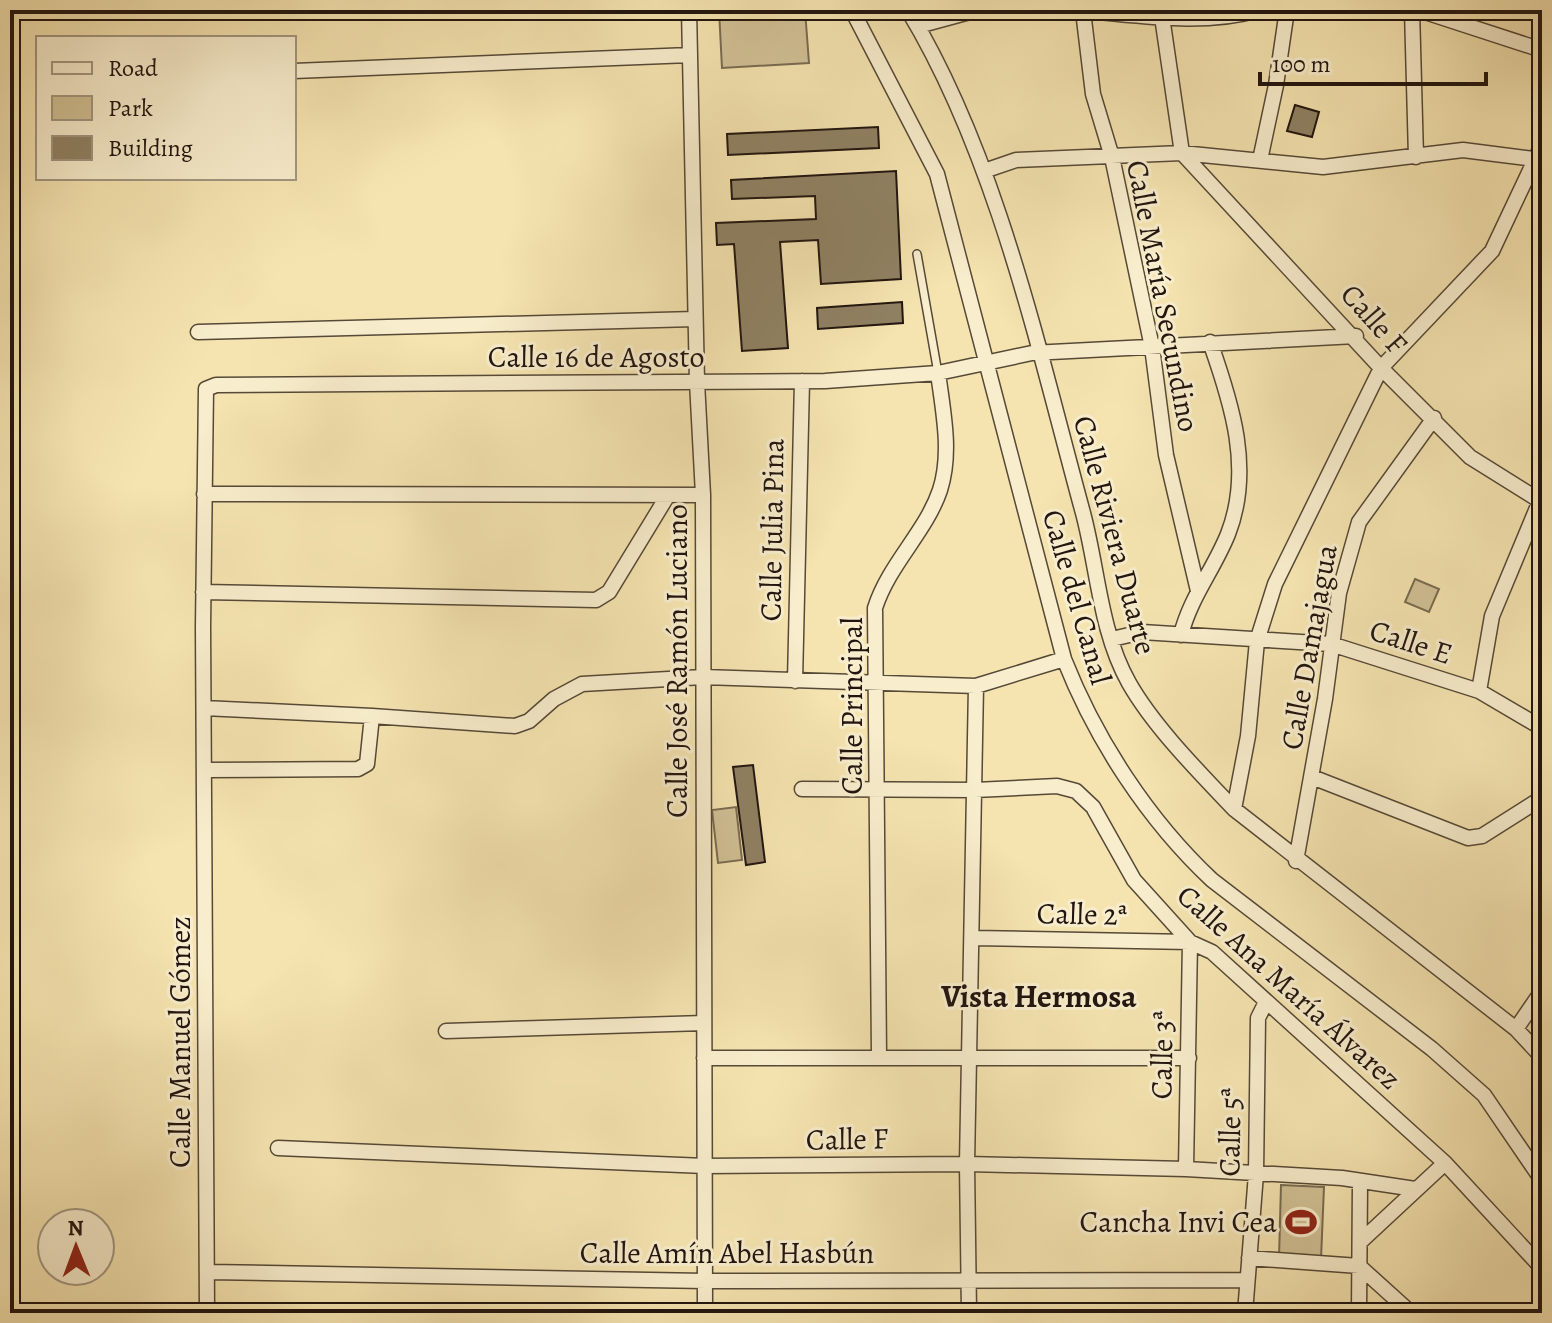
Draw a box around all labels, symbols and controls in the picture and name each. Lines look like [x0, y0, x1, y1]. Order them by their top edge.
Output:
legend [36, 36, 296, 180]
scale bar [1260, 36, 1486, 86]
text: 100 m [1272, 48, 1331, 80]
text: Road [108, 52, 158, 84]
text: Park [108, 92, 153, 124]
text: Building [108, 132, 193, 164]
street label: Calle María Secundino [1117, 157, 1209, 435]
street label: Calle F [1332, 275, 1416, 363]
street label: Calle 16 de Agosto [488, 337, 704, 377]
street label: Calle Riviera Duarte [1064, 411, 1166, 659]
street label: Calle Julia Pina [750, 438, 794, 622]
street label: Calle José Ramón Luciano [657, 504, 697, 818]
street label: Calle del Canal [1033, 505, 1121, 689]
street label: Calle Damajagua [1271, 541, 1347, 753]
street label: Calle E [1365, 610, 1457, 674]
street label: Calle Principal [832, 617, 872, 795]
street label: Calle Ana María Álvarez [1168, 876, 1410, 1098]
street label: Calle 2ª [1036, 893, 1128, 935]
street label: Calle Manuel Gómez [160, 916, 200, 1168]
district label: Vista Hermosa [940, 974, 1137, 1018]
street label: Calle 3ª [1141, 1010, 1183, 1100]
street label: Calle 5ª [1209, 1087, 1251, 1177]
street label: Calle F [806, 1118, 888, 1160]
place label: Cancha Invi Cea [1079, 1202, 1277, 1242]
sports icon: Cancha Invi Cea [1284, 1205, 1318, 1239]
north arrow [36, 1207, 116, 1287]
text: N [67, 1213, 84, 1243]
street label: Calle Amín Abel Hasbún [580, 1233, 874, 1273]

